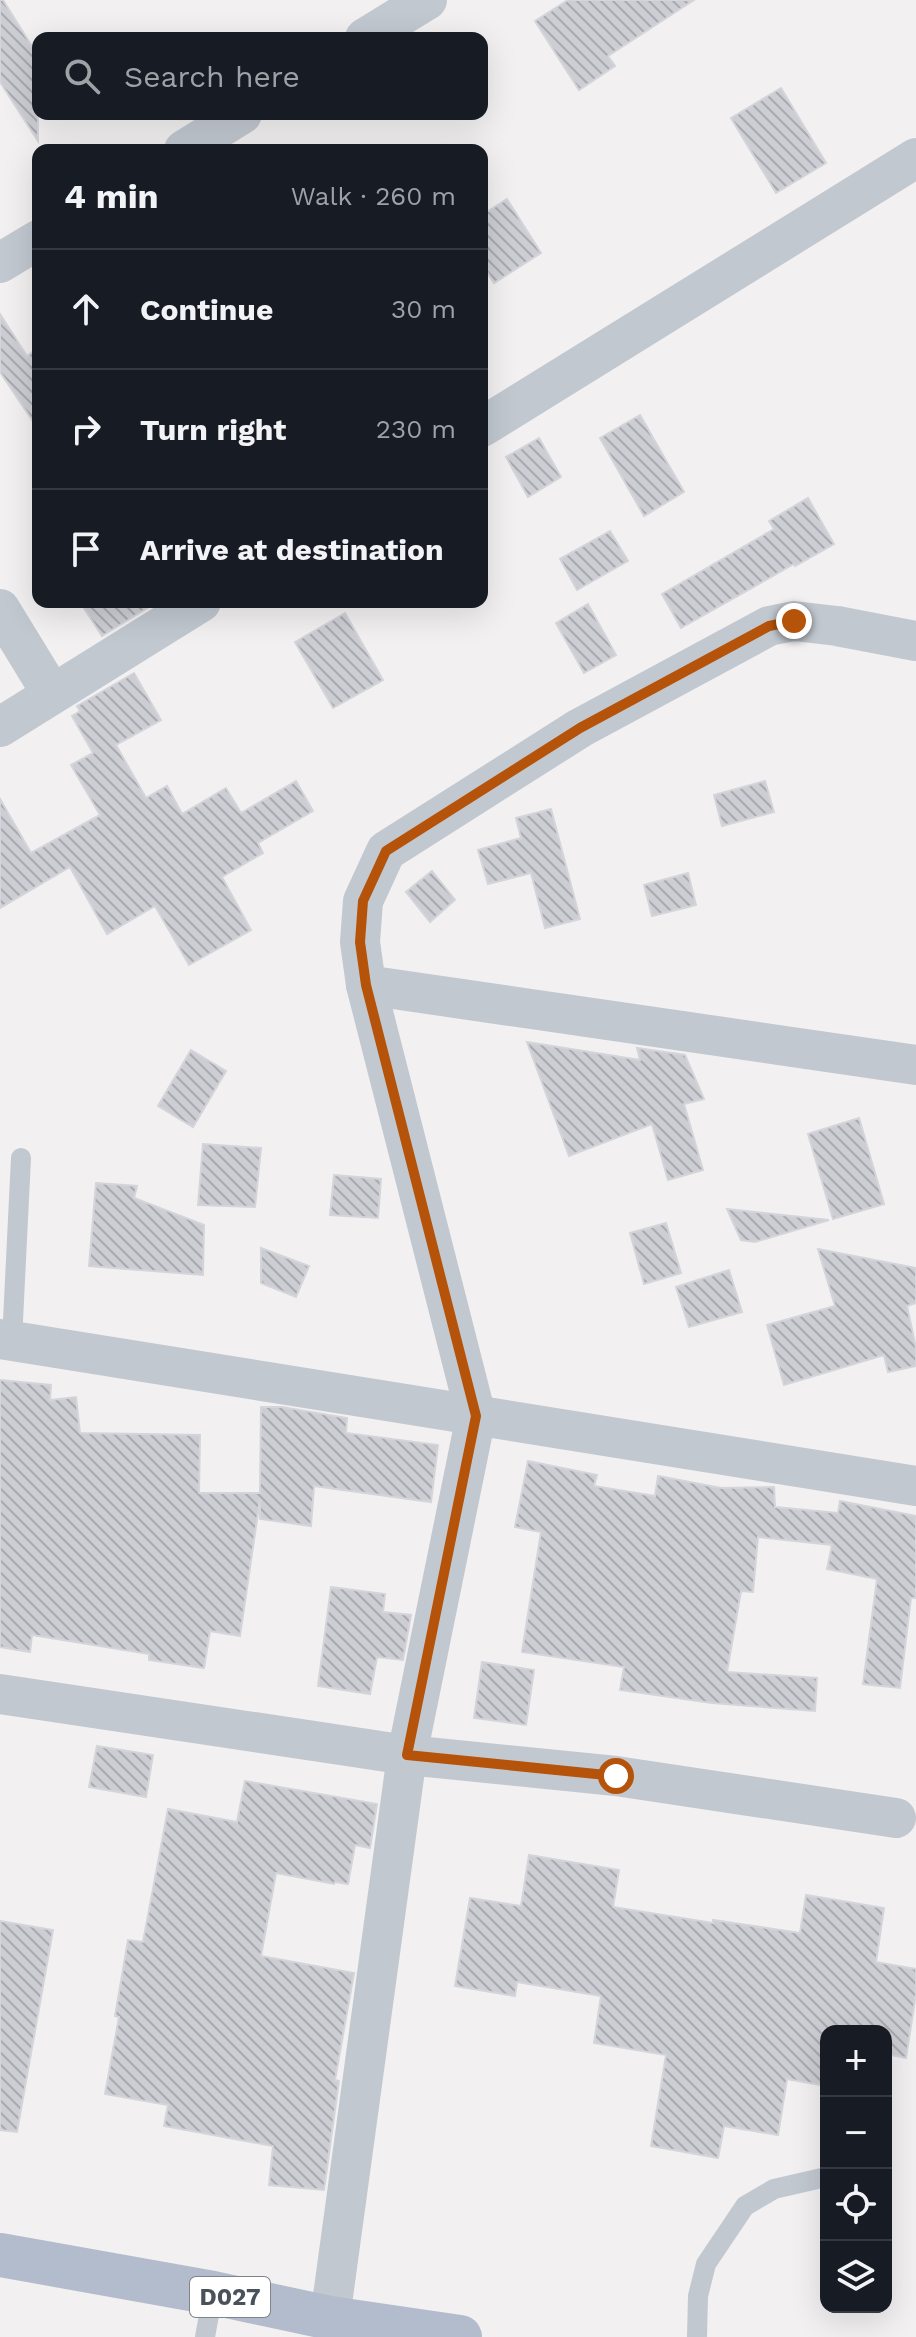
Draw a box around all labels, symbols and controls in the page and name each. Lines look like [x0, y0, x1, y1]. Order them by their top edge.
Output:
search box [32, 32, 488, 120]
icon: search [60, 54, 104, 98]
text: Search here [124, 59, 300, 94]
text: 4 min [64, 176, 159, 216]
text: Walk · 260 m [291, 181, 456, 211]
icon: ahead [64, 287, 108, 331]
text: Continue [140, 292, 273, 327]
text: 30 m [391, 294, 456, 324]
icon: right [64, 407, 108, 451]
text: Turn right [140, 412, 286, 447]
text: 230 m [376, 414, 456, 444]
icon: arrive [64, 527, 108, 571]
text: Arrive at destination [140, 532, 444, 567]
route end [776, 603, 812, 639]
route start [598, 1758, 634, 1794]
map controls [820, 2025, 892, 2313]
button: + [820, 2025, 892, 2097]
button: − [820, 2097, 892, 2169]
button: locate [820, 2169, 892, 2241]
button: layers [820, 2241, 892, 2313]
road number: D027 [190, 2277, 270, 2317]

